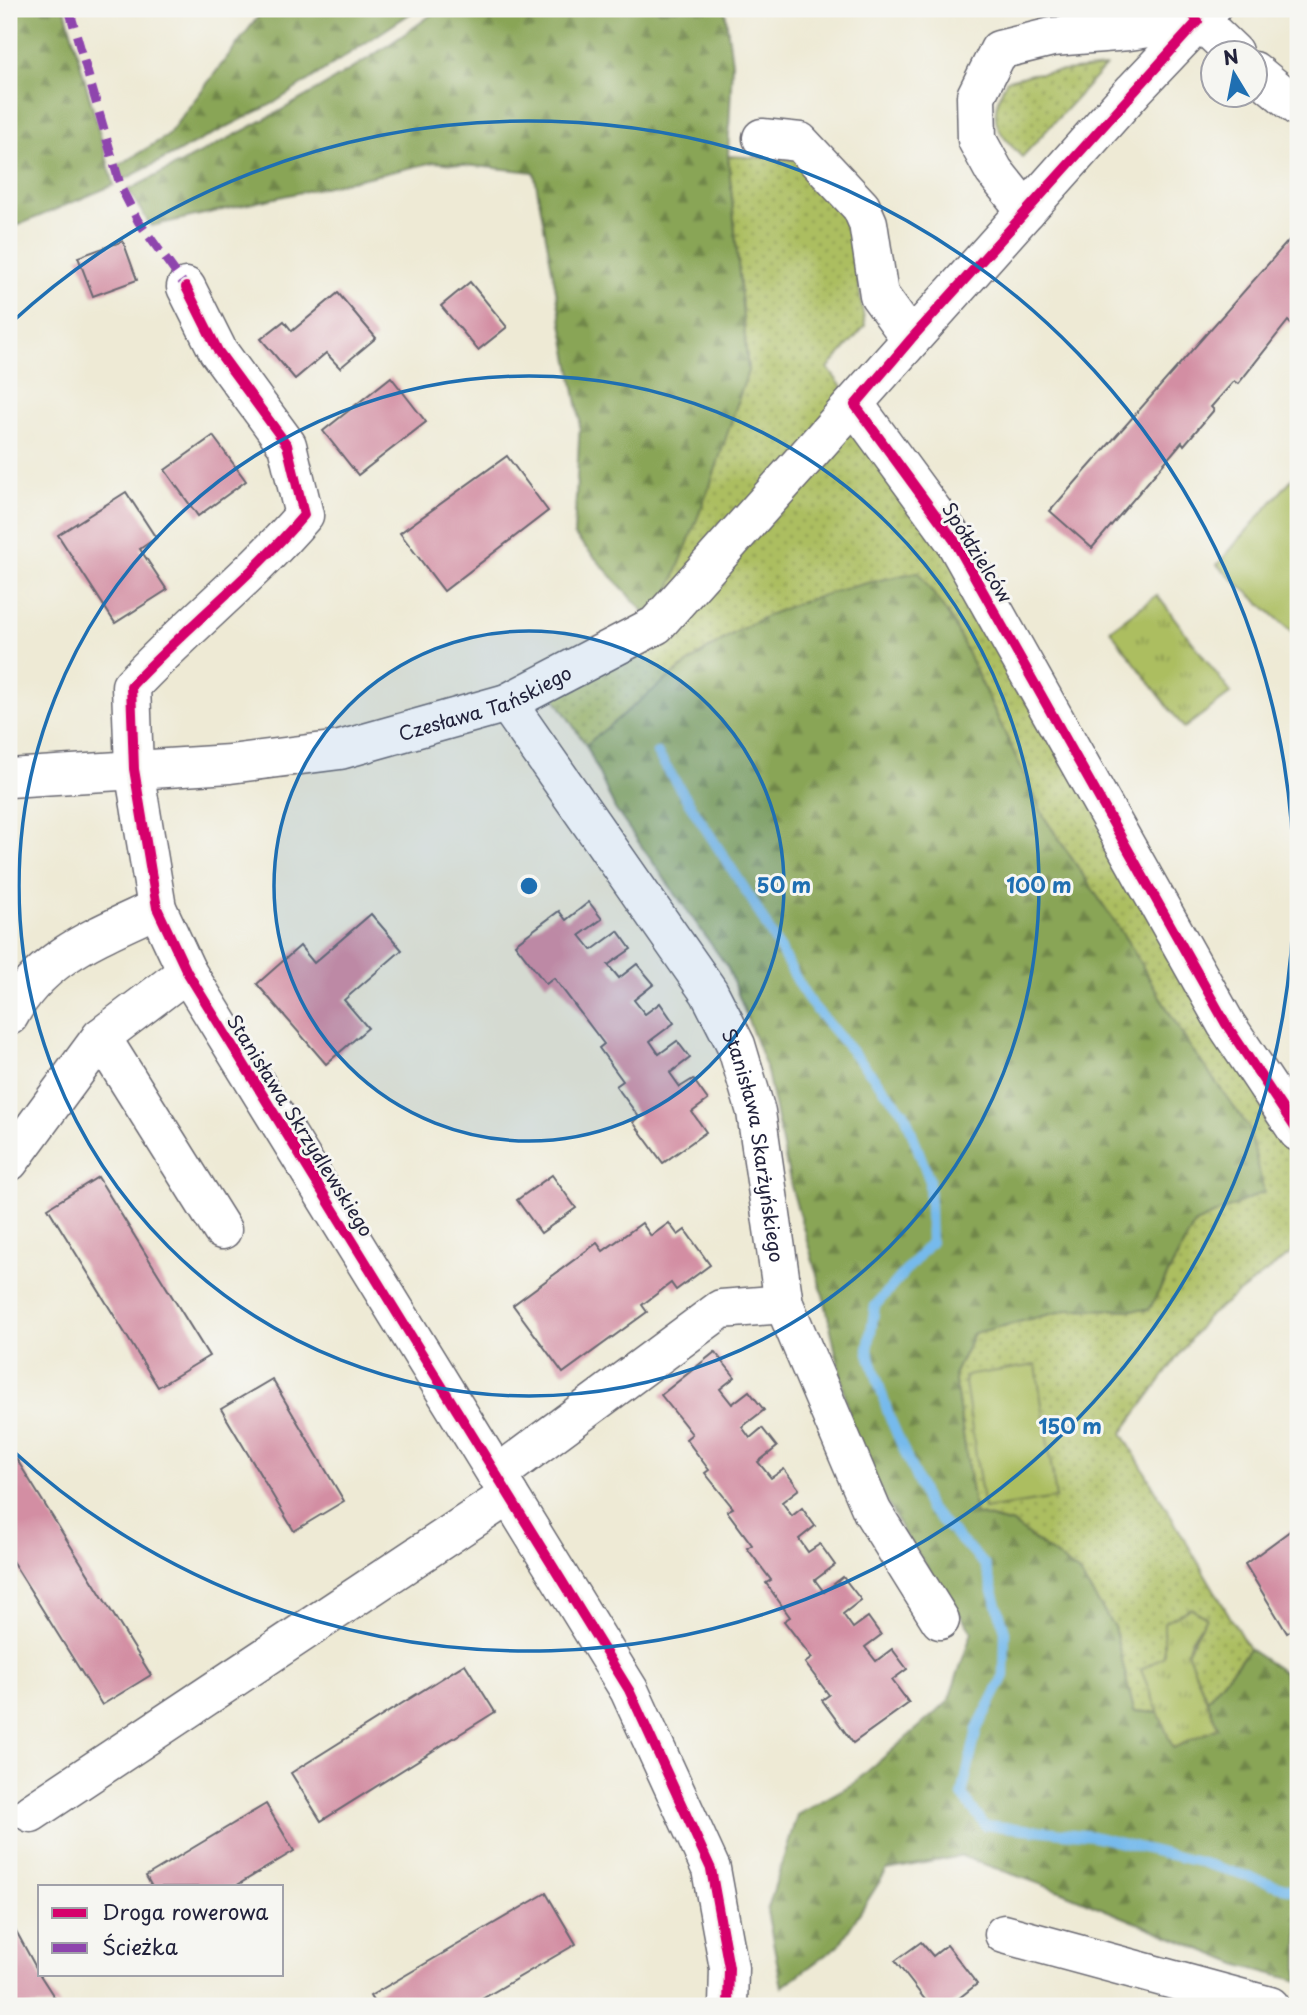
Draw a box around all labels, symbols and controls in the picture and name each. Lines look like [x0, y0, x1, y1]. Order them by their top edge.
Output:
north arrow [1198, 38, 1268, 108]
text: N [1221, 41, 1241, 71]
street label: Spółdzielców [936, 496, 1020, 608]
street label: Czesława Tańskiego [395, 658, 576, 747]
text: 50 m [757, 868, 811, 900]
text: 100 m [1006, 868, 1072, 900]
centre of rings [517, 874, 541, 898]
street label: Stanisława Skrzydlewskiego [221, 1008, 381, 1242]
street label: Stanisława Skarżyńskiego [716, 1023, 792, 1264]
text: 150 m [1038, 1409, 1102, 1441]
legend [38, 1885, 284, 1976]
text: Droga rowerowa [102, 1895, 268, 1927]
text: Ścieżka [102, 1930, 178, 1962]

